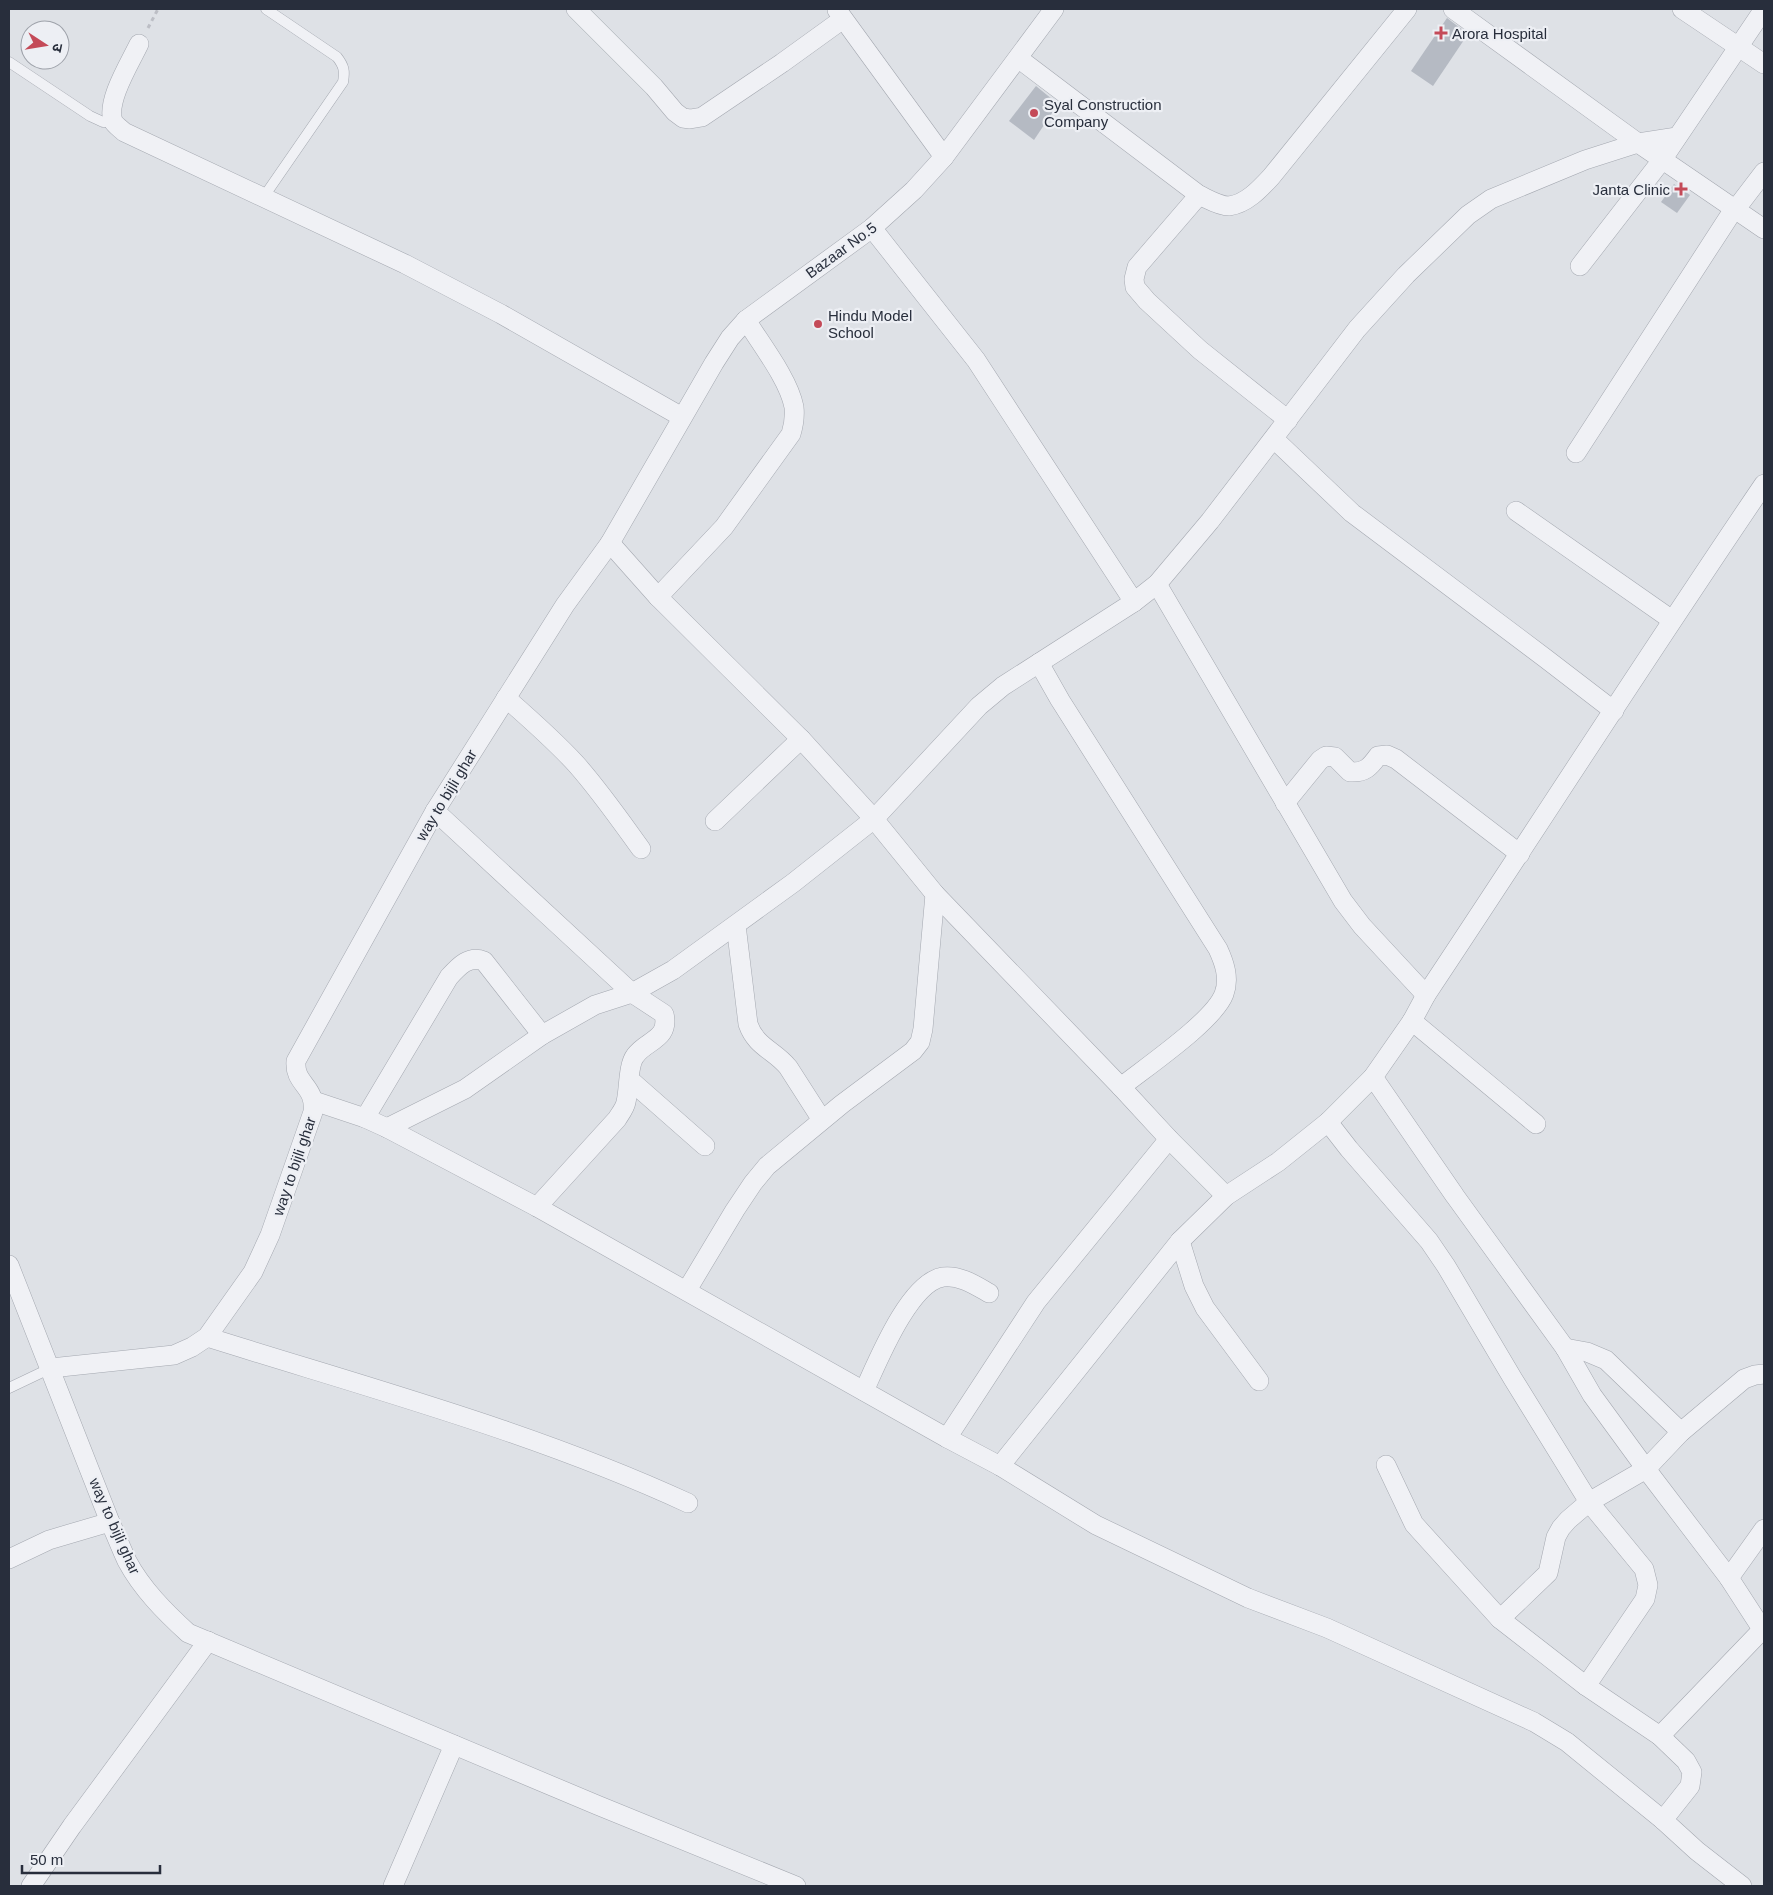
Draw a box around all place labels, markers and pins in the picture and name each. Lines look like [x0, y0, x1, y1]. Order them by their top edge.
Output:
place label: Arora Hospital [1452, 25, 1547, 42]
marker: Arora Hospital [1434, 26, 1448, 40]
place label: Syal Construction Company [1044, 96, 1162, 130]
marker: Syal Construction Company [1028, 107, 1040, 119]
place label: Janta Clinic [1592, 181, 1670, 198]
marker: Janta Clinic [1674, 182, 1688, 196]
place label: Hindu Model School [828, 307, 912, 341]
marker: Hindu Model School [812, 318, 824, 330]

